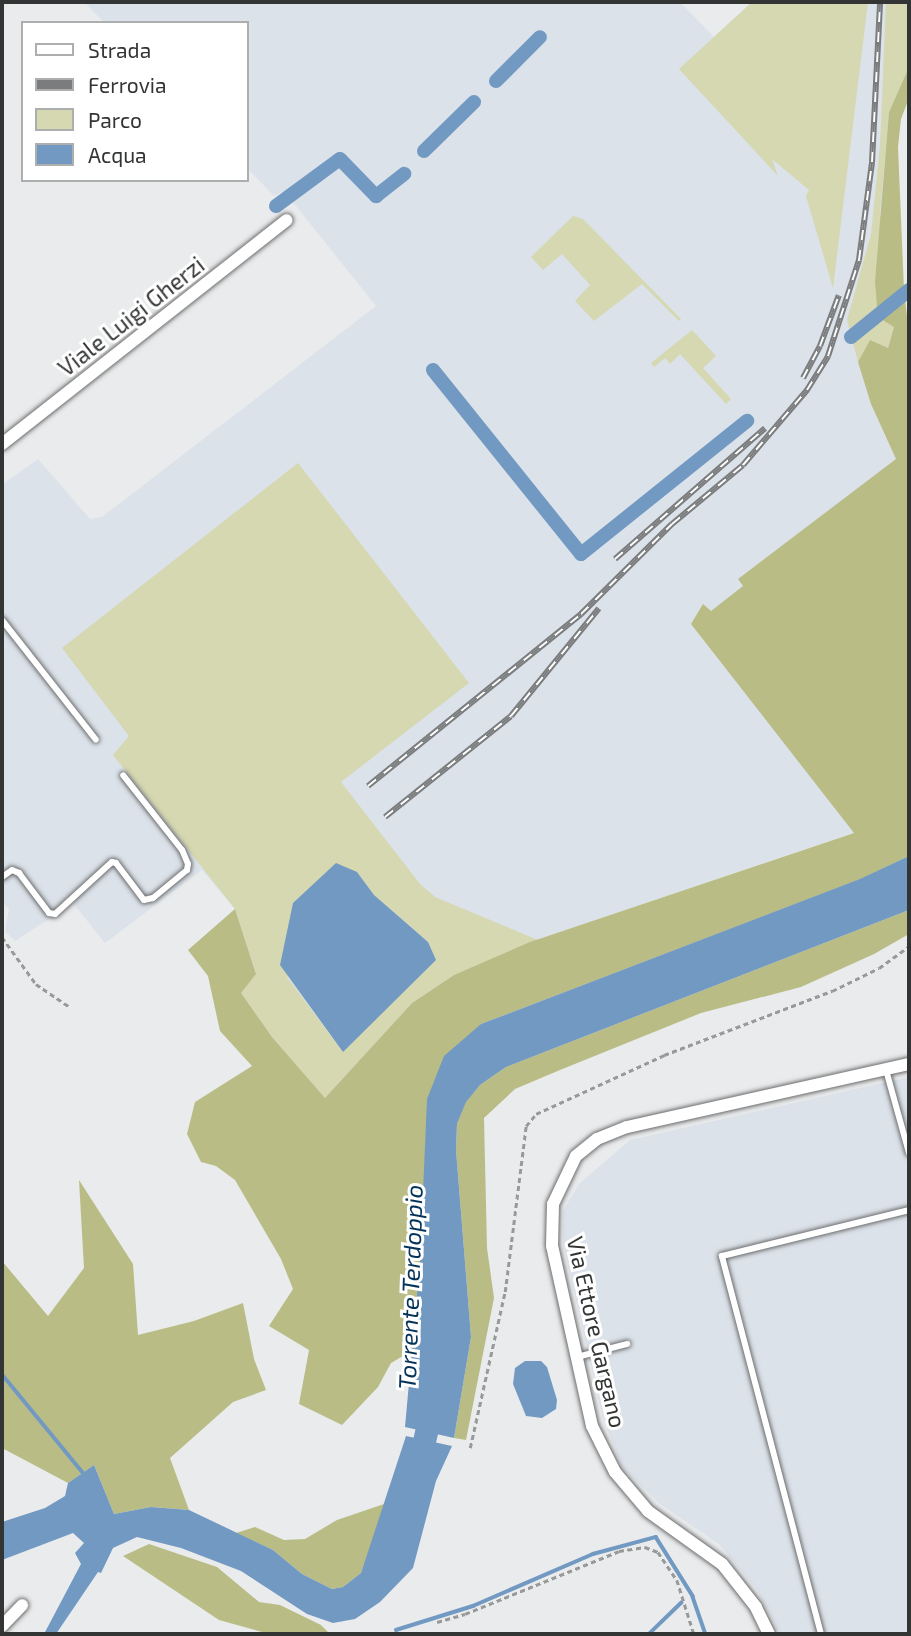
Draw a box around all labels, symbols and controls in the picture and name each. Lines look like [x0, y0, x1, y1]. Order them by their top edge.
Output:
legend [21, 21, 248, 182]
text: Strada [88, 37, 151, 62]
text: Ferrovia [88, 72, 167, 97]
text: Parco [88, 107, 142, 132]
text: Acqua [88, 142, 147, 167]
street label: Viale Luigi Gherzi [52, 250, 210, 382]
water label: Torrente Terdoppio [392, 1184, 428, 1390]
street label: Via Ettore Gargano [562, 1234, 632, 1430]

